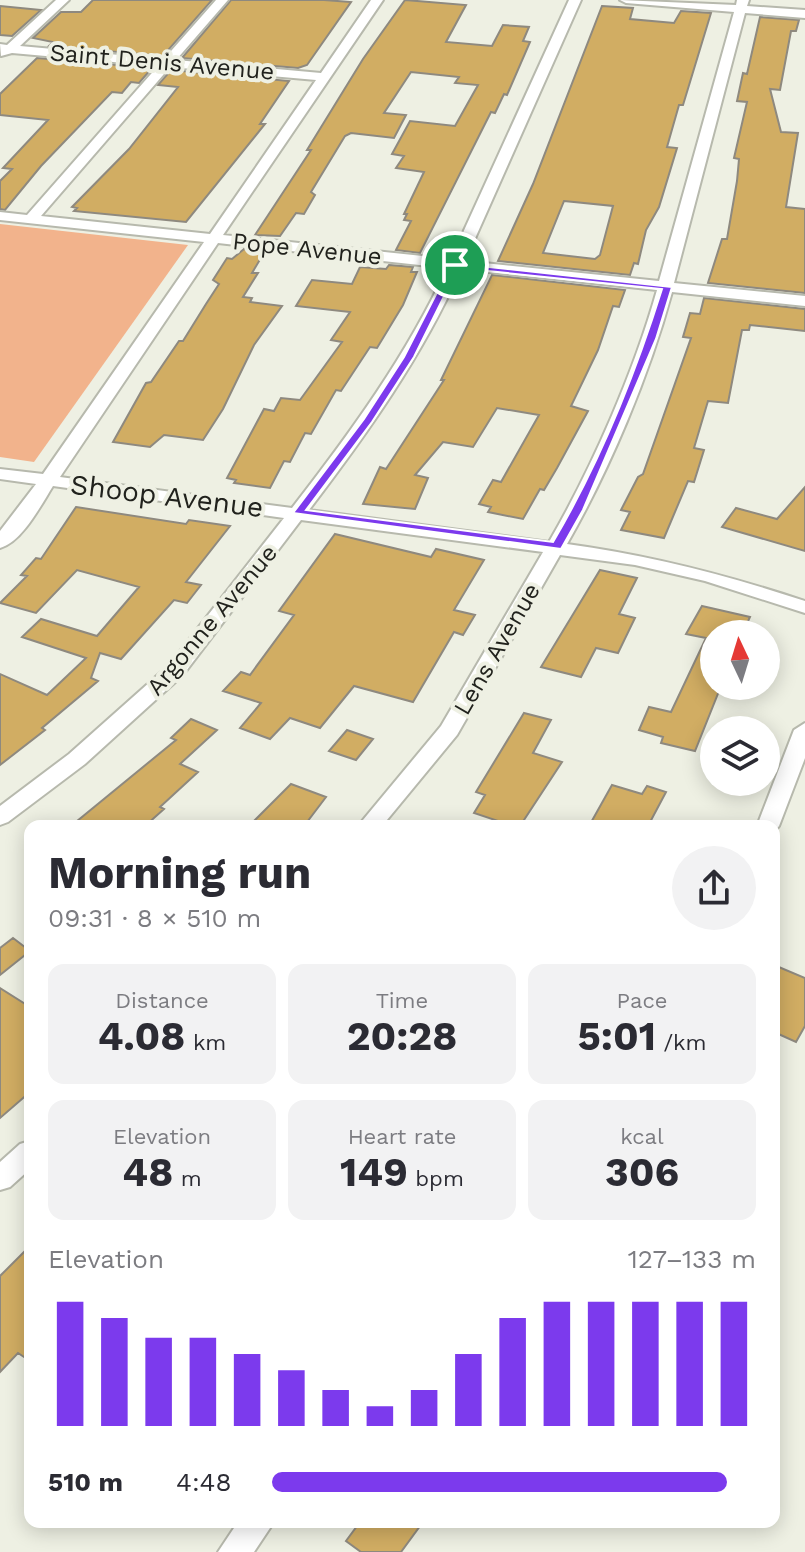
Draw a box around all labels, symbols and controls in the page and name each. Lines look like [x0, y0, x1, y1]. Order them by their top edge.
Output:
street label: Saint Denis Avenue [49, 38, 275, 86]
street label: Pope Avenue [231, 227, 383, 271]
pin [421, 231, 489, 299]
icon: arrive [433, 243, 477, 287]
street label: Shoop Avenue [69, 468, 265, 524]
street label: Argonne Avenue [141, 539, 283, 701]
street label: Lens Avenue [448, 578, 546, 720]
north arrow [700, 620, 780, 700]
map controls [700, 620, 780, 796]
button: layers [700, 716, 780, 796]
button: share [672, 846, 756, 930]
text: Morning run [48, 847, 311, 899]
text: 09:31 · 8 × 510 m [48, 903, 261, 933]
text: Distance [115, 988, 209, 1013]
text: Time [376, 988, 428, 1013]
text: Pace [617, 988, 667, 1013]
text: 4.08 [98, 1013, 185, 1060]
text: 20:28 [347, 1013, 457, 1060]
text: 5:01 [578, 1013, 656, 1060]
text: km [185, 1030, 226, 1055]
text: /km [656, 1030, 706, 1055]
text: Elevation [113, 1124, 211, 1149]
text: Heart rate [348, 1124, 456, 1149]
text: kcal [620, 1124, 664, 1149]
text: 48 [122, 1149, 173, 1196]
text: 149 [340, 1149, 408, 1196]
text: 306 [605, 1149, 679, 1196]
text: m [173, 1166, 202, 1191]
text: bpm [408, 1166, 464, 1191]
text: Elevation [48, 1244, 164, 1274]
text: 127–133 m [628, 1244, 756, 1274]
text: 510 m [48, 1467, 123, 1497]
text: 4:48 [176, 1467, 231, 1497]

